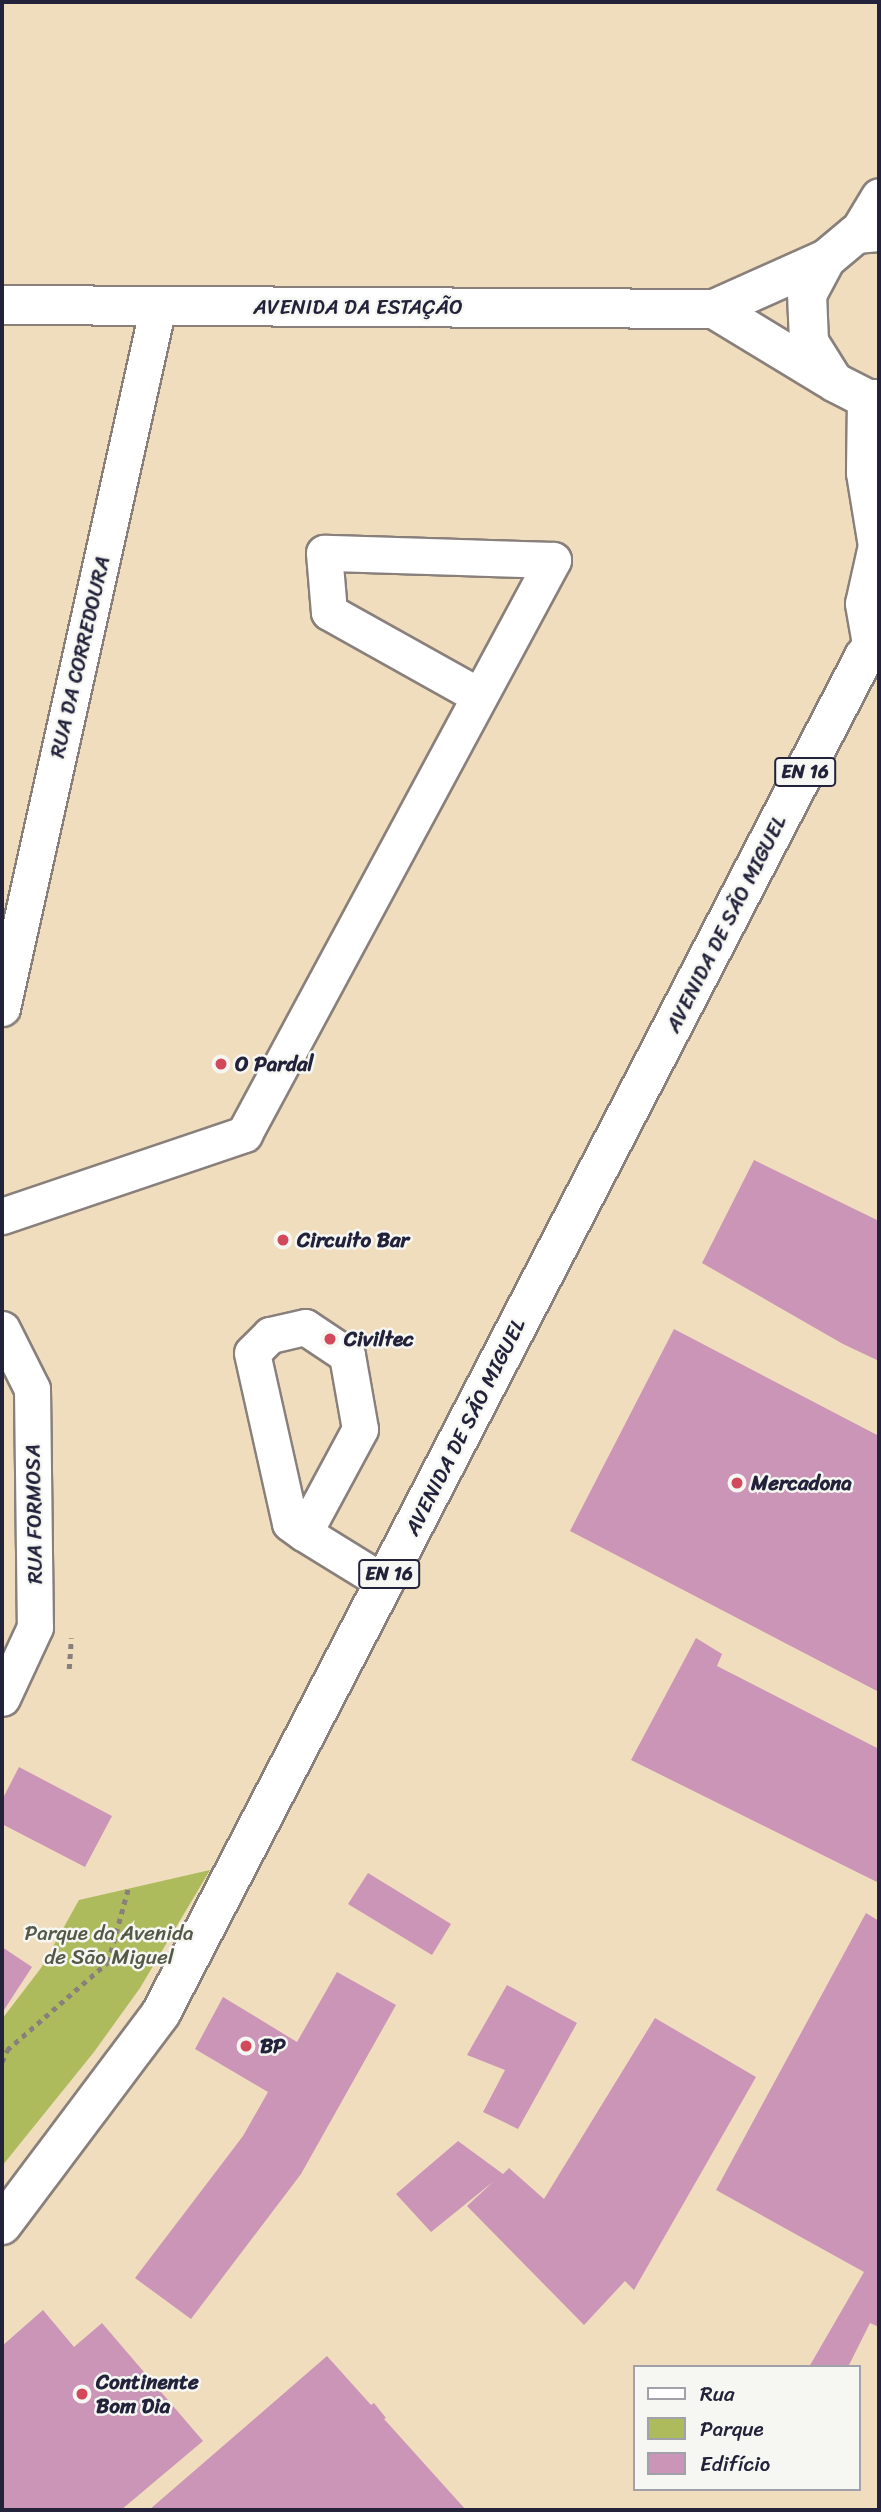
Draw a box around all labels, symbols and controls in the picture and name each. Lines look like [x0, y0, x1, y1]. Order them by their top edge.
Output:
street label: AVENIDA DA ESTAÇÃO [253, 294, 463, 320]
street label: RUA DA CORREDOURA [44, 554, 116, 760]
road number: EN 16 [774, 757, 836, 788]
street label: AVENIDA DE SÃO MIGUEL [660, 811, 792, 1037]
place label: O Pardal [235, 1051, 314, 1077]
marker: O Pardal [213, 1056, 229, 1072]
place label: Circuito Bar [297, 1227, 409, 1253]
marker: Circuito Bar [275, 1232, 291, 1248]
street label: AVENIDA DE SÃO MIGUEL [399, 1314, 531, 1540]
place label: Civiltec [344, 1326, 414, 1352]
marker: Civiltec [322, 1331, 338, 1347]
street label: RUA FORMOSA [20, 1444, 48, 1584]
place label: Mercadona [751, 1470, 852, 1496]
marker: Mercadona [729, 1475, 745, 1491]
road number: EN 16 [358, 1558, 420, 1590]
park label: Parque da Avenida de São Miguel [24, 1920, 194, 1970]
place label: BP [260, 2033, 286, 2059]
marker: BP [238, 2038, 254, 2054]
legend [632, 2365, 860, 2491]
place label: Continente Bom Dia [96, 2369, 199, 2419]
text: Rua [700, 2375, 735, 2413]
marker: Continente Bom Dia [74, 2386, 90, 2402]
text: Parque [700, 2410, 764, 2448]
text: Edifício [700, 2445, 770, 2483]

